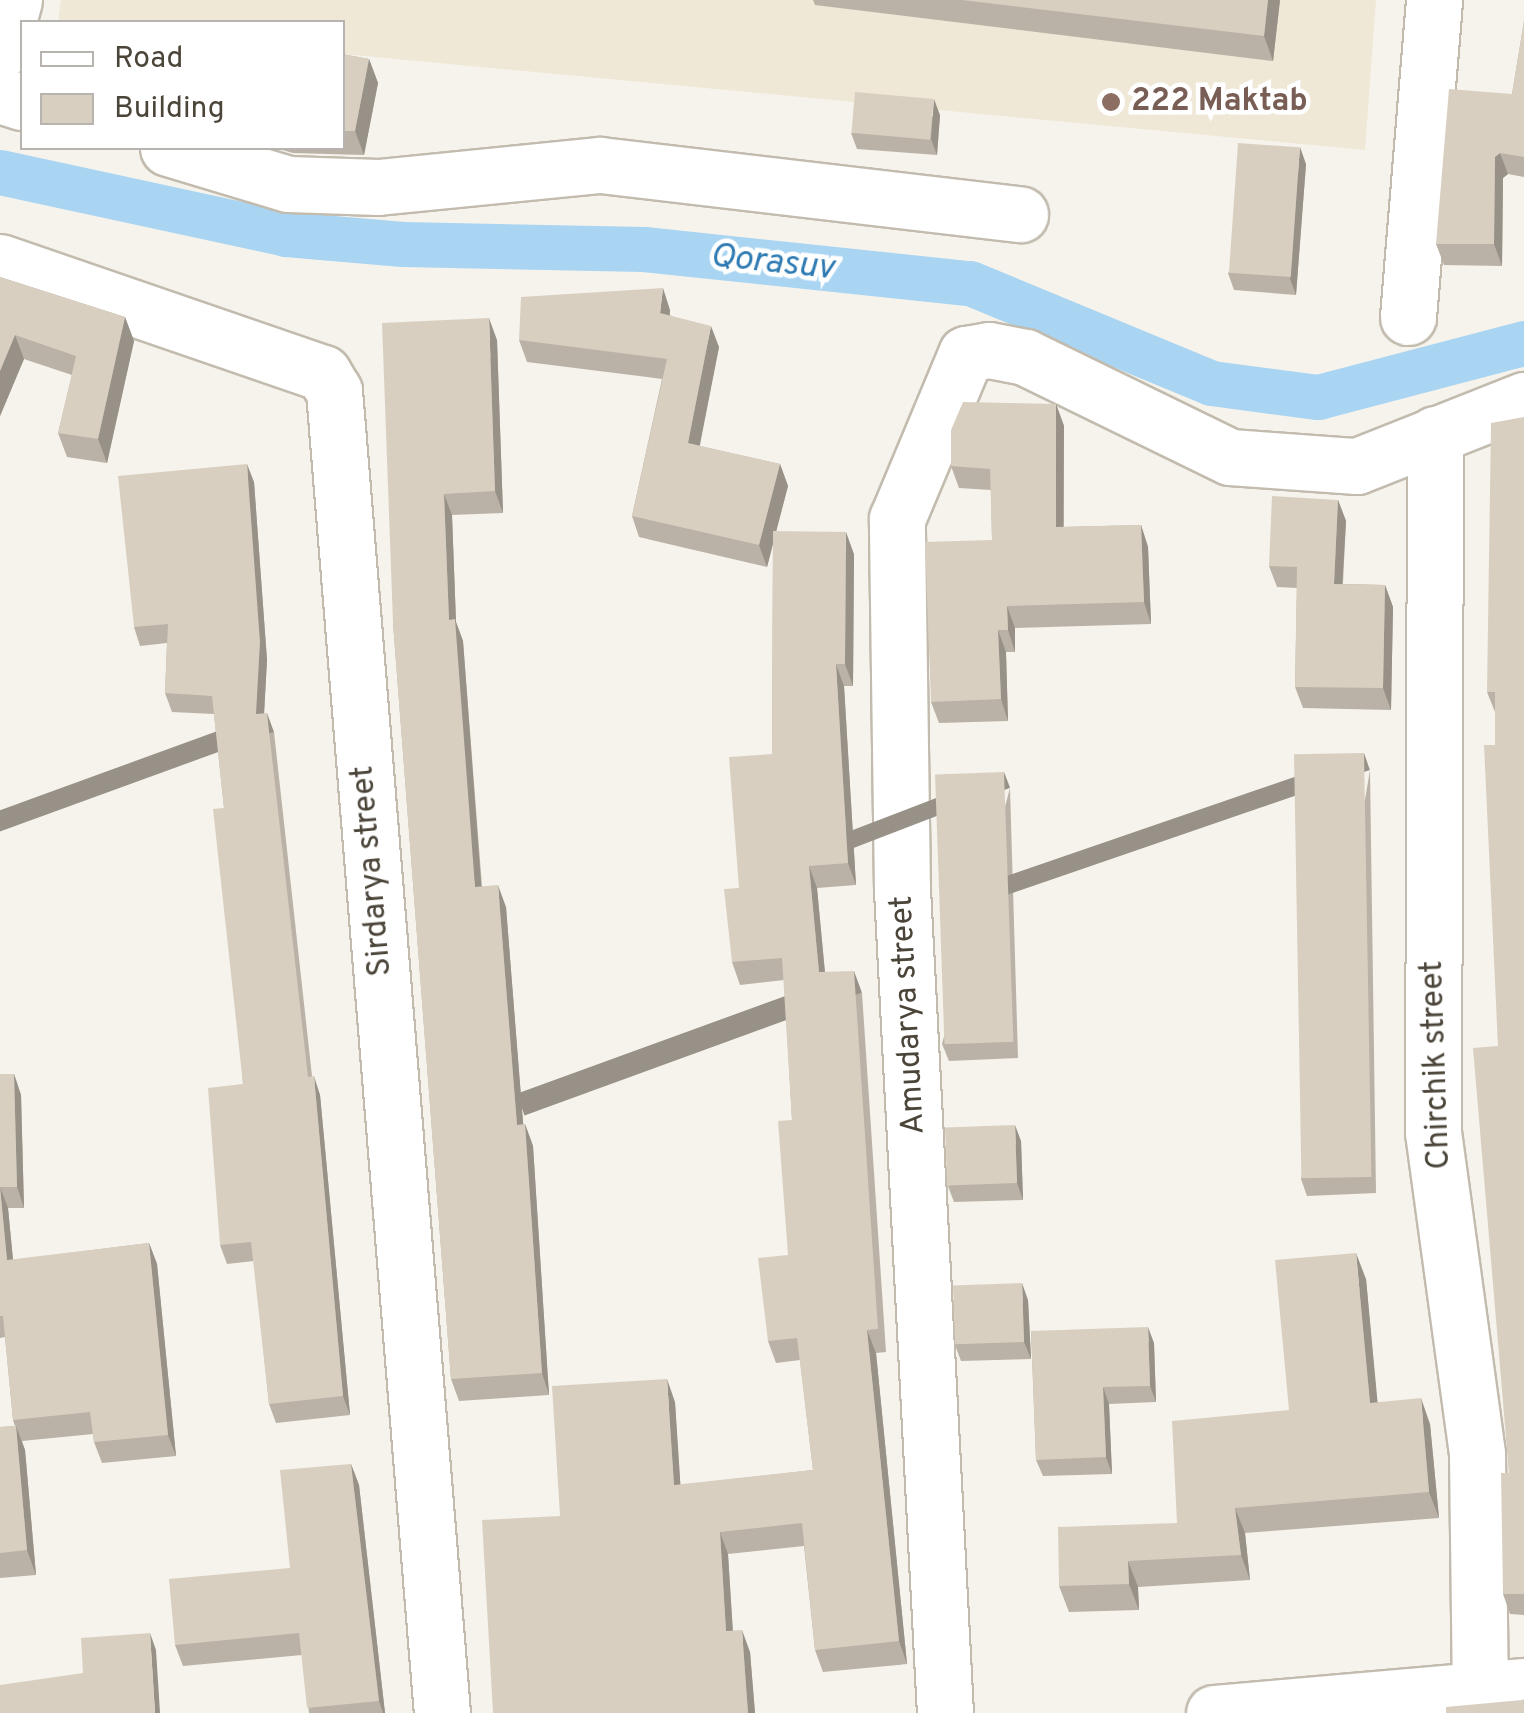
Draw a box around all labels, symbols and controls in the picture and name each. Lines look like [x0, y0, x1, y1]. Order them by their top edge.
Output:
legend [20, 20, 345, 150]
text: Road [114, 41, 183, 78]
place label: 222 Maktab [1131, 83, 1308, 121]
text: Building [114, 91, 225, 128]
marker: 222 Maktab [1100, 91, 1122, 113]
water label: Qorasuv [708, 236, 836, 290]
street label: Sirdarya street [345, 764, 401, 978]
street label: Amudarya street [884, 895, 934, 1135]
street label: Chirchik street [1414, 960, 1460, 1170]

